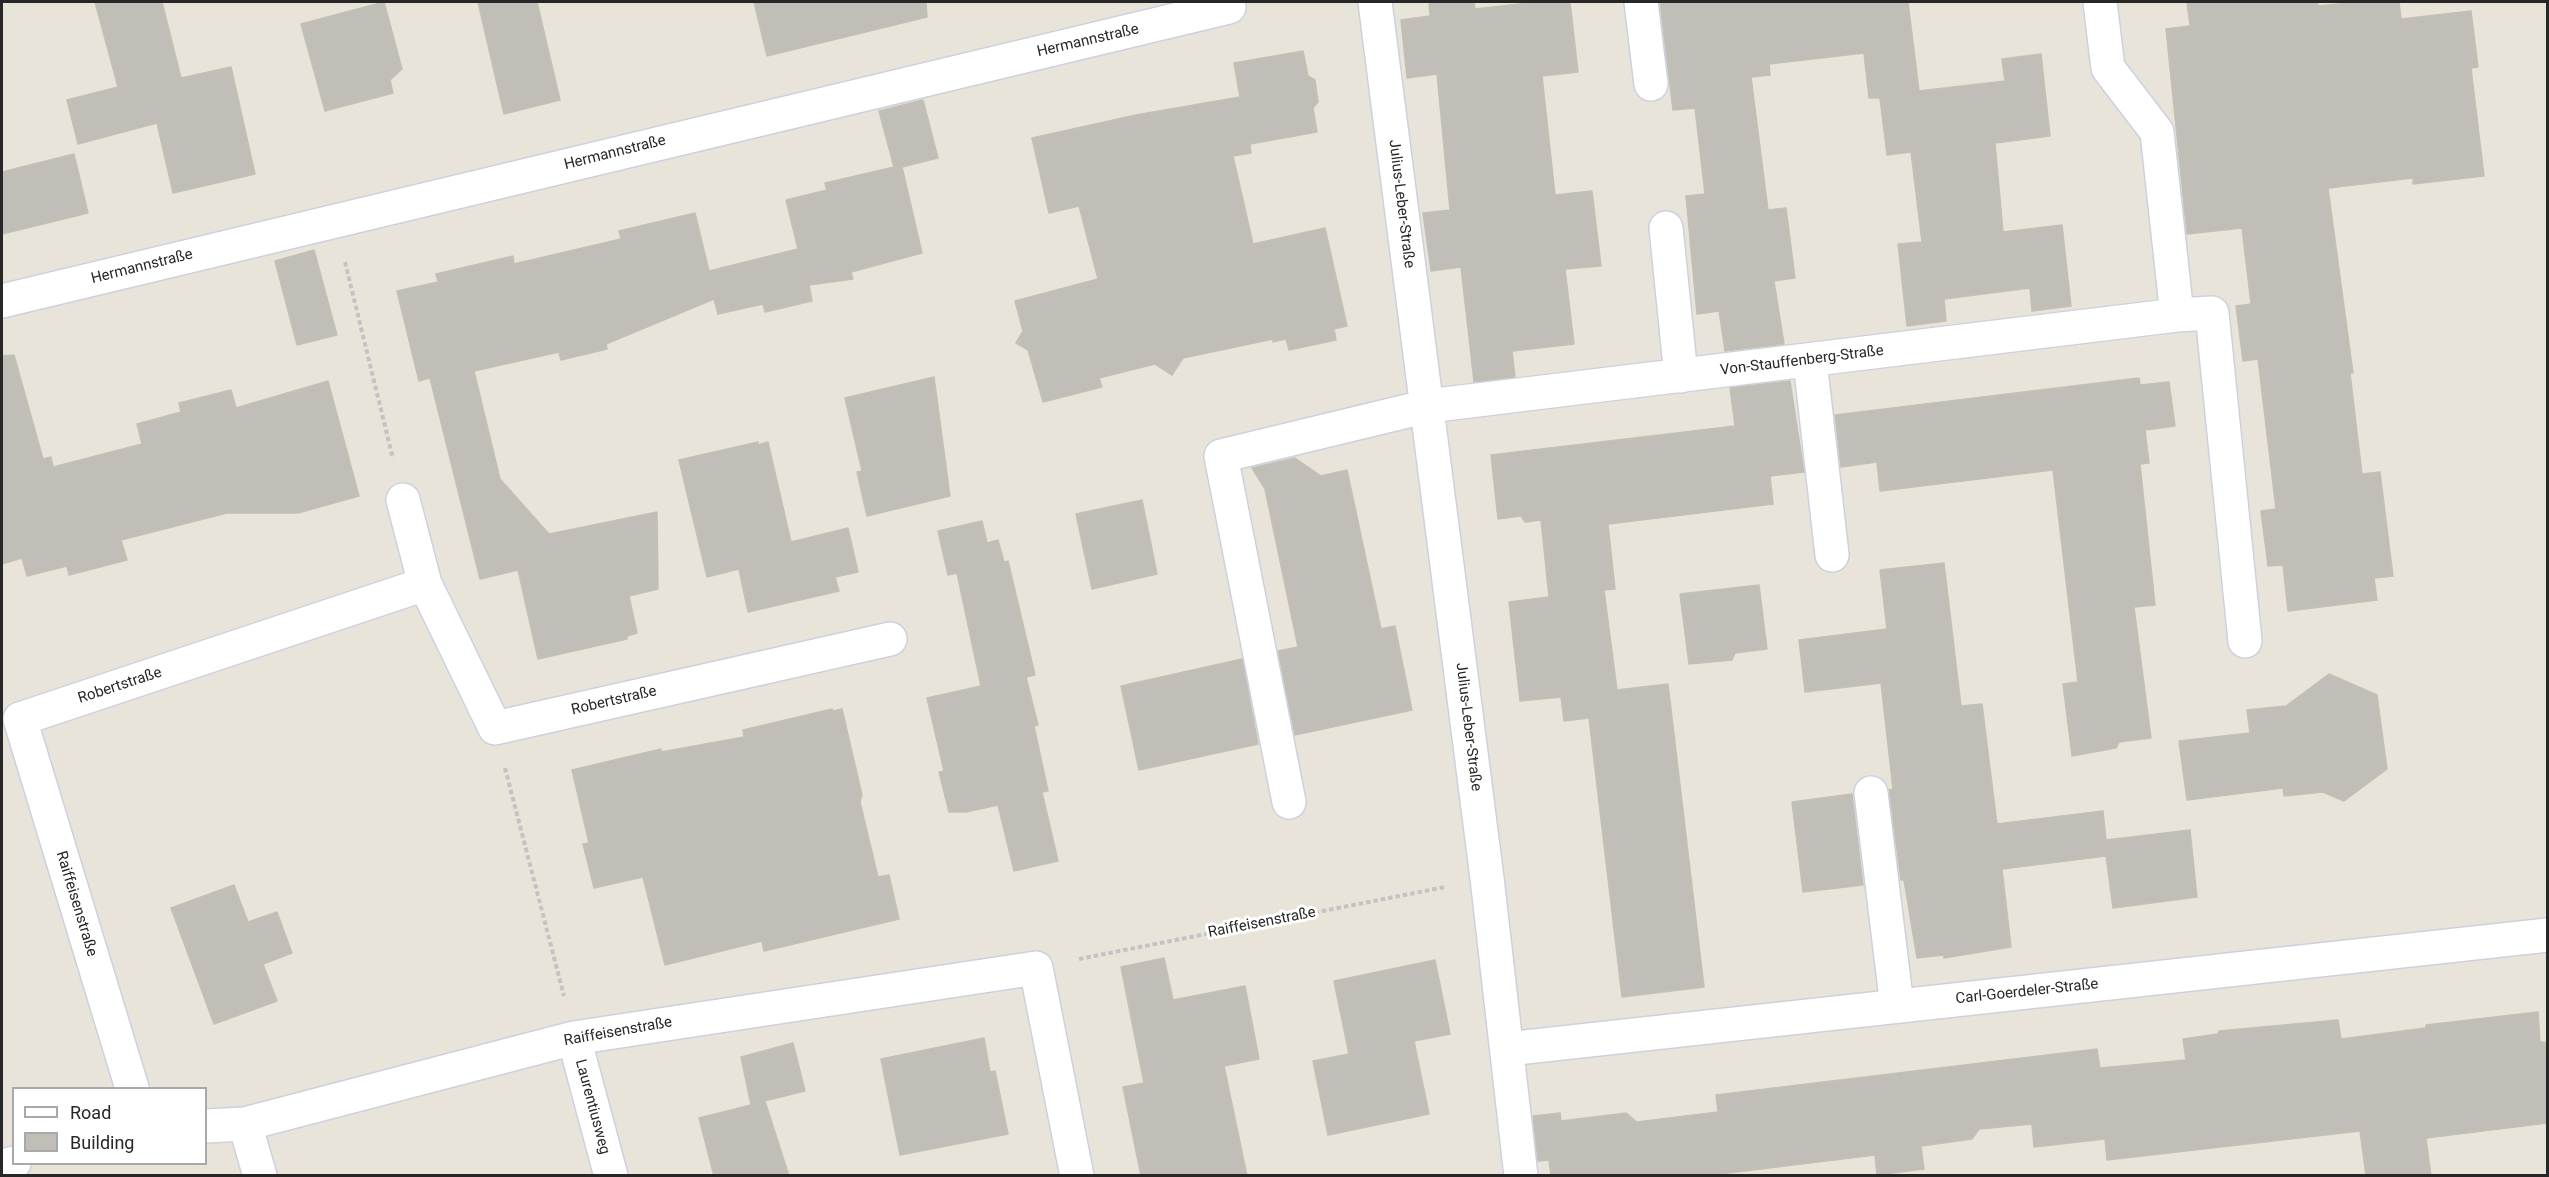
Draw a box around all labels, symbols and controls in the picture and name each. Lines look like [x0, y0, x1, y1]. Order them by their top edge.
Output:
street label: Hermannstraße [1035, 21, 1141, 61]
street label: Hermannstraße [562, 132, 668, 174]
street label: Julius-Leber-Straße [1384, 139, 1418, 269]
street label: Hermannstraße [89, 246, 195, 288]
street label: Von-Stauffenberg-Straße [1719, 342, 1885, 380]
street label: Julius-Leber-Straße [1451, 662, 1485, 792]
street label: Robertstraße [76, 664, 164, 708]
street label: Robertstraße [570, 682, 658, 720]
street label: Raiffeisenstraße [51, 849, 101, 959]
street label: Raiffeisenstraße [1207, 904, 1317, 942]
street label: Carl-Goerdeler-Straße [1955, 976, 2099, 1008]
street label: Raiffeisenstraße [563, 1014, 673, 1050]
street label: Laurentiusweg [571, 1057, 613, 1157]
legend [12, 1087, 207, 1165]
text: Road [70, 1102, 111, 1123]
text: Building [70, 1132, 134, 1153]

